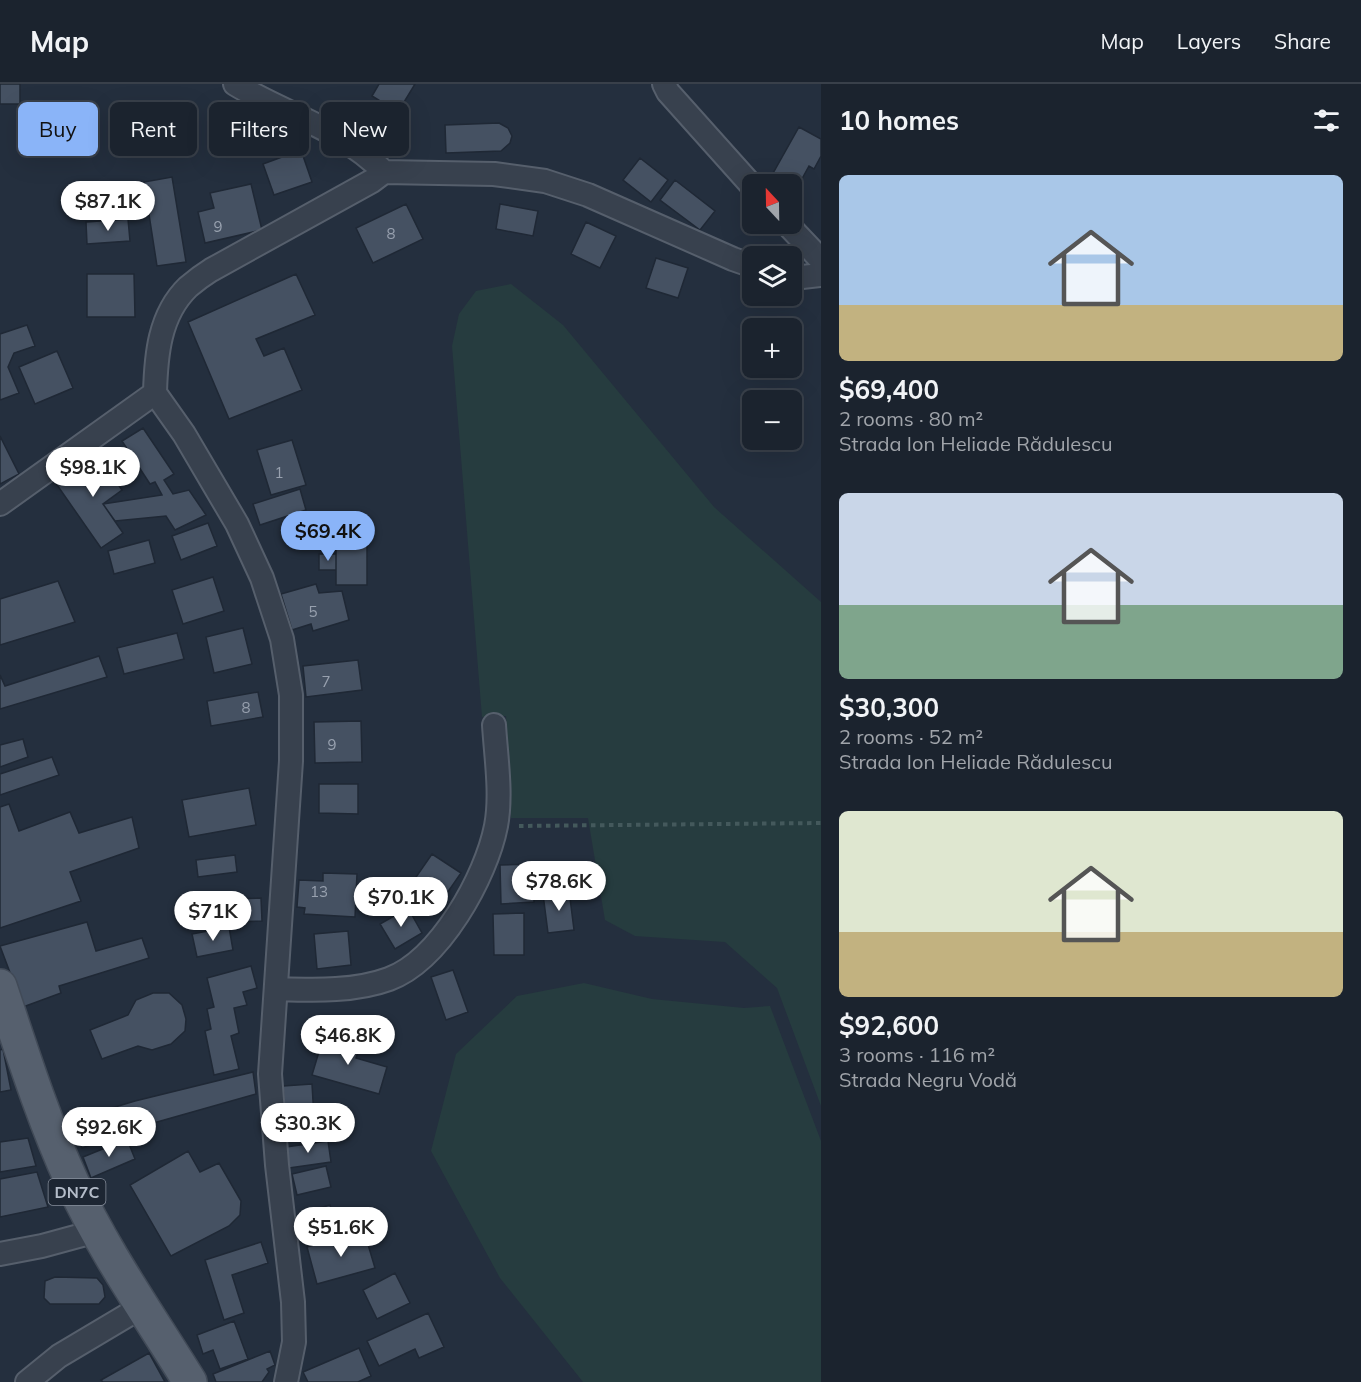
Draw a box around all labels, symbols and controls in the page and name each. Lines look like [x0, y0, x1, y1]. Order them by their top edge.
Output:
text: Map [30, 24, 89, 59]
text: Map [1101, 28, 1144, 54]
text: Layers [1177, 28, 1241, 54]
text: Share [1274, 28, 1331, 54]
chip: Buy [18, 102, 98, 156]
chip: Rent [110, 102, 197, 156]
chip: Filters [209, 102, 309, 156]
chip: New [321, 102, 409, 156]
text: 10 homes [839, 104, 959, 137]
icon: filters [1310, 104, 1343, 137]
north arrow [742, 174, 802, 234]
map controls [742, 174, 802, 450]
pin: $87.1K [59, 181, 157, 232]
text: $87.1K [75, 188, 141, 213]
icon: home [1037, 214, 1145, 322]
house number: 9 [213, 217, 223, 236]
house number: 8 [386, 224, 396, 243]
button: layers [742, 246, 802, 306]
button: + [742, 318, 802, 378]
text: $69,400 [839, 373, 939, 406]
button: − [742, 390, 802, 450]
text: 2 rooms · 80 m² [839, 406, 983, 431]
text: Strada Ion Heliade Rădulescu [839, 431, 1113, 456]
pin: $98.1K [44, 447, 142, 498]
text: $98.1K [60, 454, 126, 479]
house number: 1 [274, 463, 284, 482]
pin: $69.4K [279, 511, 377, 562]
text: $69.4K [295, 518, 361, 543]
icon: home [1037, 532, 1145, 640]
house number: 5 [308, 602, 318, 621]
house number: 7 [321, 672, 331, 691]
text: $30,300 [839, 691, 939, 724]
house number: 8 [241, 698, 251, 717]
text: 2 rooms · 52 m² [839, 724, 983, 749]
house number: 9 [327, 735, 337, 754]
text: Strada Ion Heliade Rădulescu [839, 749, 1113, 774]
icon: home [1037, 850, 1145, 958]
pin: $78.6K [510, 861, 608, 912]
text: $78.6K [526, 868, 592, 893]
pin: $70.1K [352, 877, 450, 928]
house number: 13 [310, 882, 328, 901]
text: $70.1K [368, 884, 434, 909]
pin: $71K [177, 891, 249, 942]
text: $71K [188, 898, 238, 923]
text: $92,600 [839, 1009, 939, 1042]
pin: $46.8K [299, 1015, 397, 1066]
text: $46.8K [315, 1022, 381, 1047]
text: 3 rooms · 116 m² [839, 1042, 995, 1067]
text: Strada Negru Vodă [839, 1067, 1017, 1092]
pin: $30.3K [259, 1103, 357, 1154]
pin: $92.6K [60, 1107, 158, 1158]
text: $30.3K [275, 1110, 341, 1135]
text: $92.6K [76, 1114, 142, 1139]
road number: DN7C [48, 1179, 106, 1205]
pin: $51.6K [292, 1207, 390, 1258]
text: $51.6K [308, 1214, 374, 1239]

